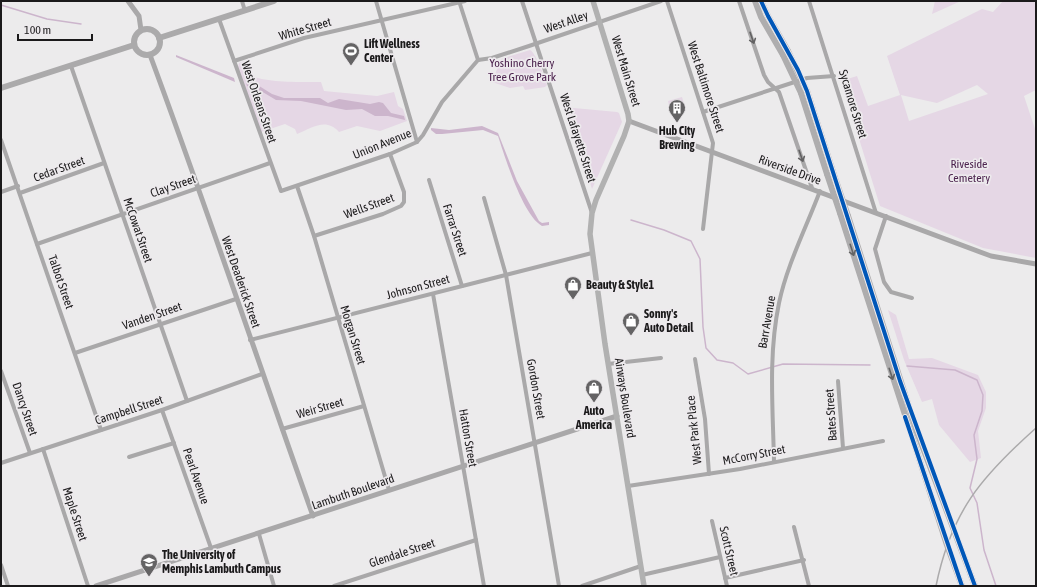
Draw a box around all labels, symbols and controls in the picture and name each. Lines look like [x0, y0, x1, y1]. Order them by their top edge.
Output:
street label: West Alley [542, 8, 590, 36]
street label: White Street [277, 15, 333, 43]
scale bar [18, 16, 92, 42]
text: 100 m [24, 23, 51, 37]
one-way arrow [749, 31, 756, 44]
street label: West Main Street [609, 34, 644, 109]
place label: Lift Wellness Center [364, 37, 420, 65]
street label: West Baltimore Street [685, 40, 728, 135]
sports icon: Lift Wellness Center [341, 41, 361, 66]
park label: Yoshino Cherry Tree Grove Park [488, 56, 557, 84]
street label: West Orleans Street [238, 59, 280, 145]
street label: Sycamore Street [836, 68, 870, 141]
street label: West Lafayette Street [557, 92, 599, 185]
building icon: Hub City Brewing [667, 98, 687, 123]
place label: Hub City Brewing [659, 124, 696, 152]
street label: Union Avenue [351, 126, 413, 162]
one-way arrow [798, 150, 805, 163]
street label: Riverside Drive [757, 152, 823, 188]
street label: Cedar Street [31, 153, 87, 185]
park label: Riveside Cemetery [948, 157, 990, 185]
street label: Clay Street [148, 172, 198, 200]
street label: Wells Street [342, 190, 397, 222]
street label: McCowat Street [120, 196, 156, 265]
street label: Farrar Street [440, 202, 470, 258]
street label: West Deaderick Street [219, 234, 263, 330]
one-way arrow [849, 243, 856, 256]
street label: Talbot Street [45, 253, 77, 311]
street label: Johnson Street [385, 272, 452, 302]
shop icon: Beauty & Style1 [563, 275, 583, 300]
place label: Beauty & Style1 [586, 278, 654, 292]
street label: Barr Avenue [755, 295, 779, 349]
street label: Vanden Street [120, 299, 184, 333]
street label: Morgan Street [337, 304, 369, 367]
place label: Sonny's Auto Detail [643, 307, 694, 335]
shop icon: Sonny's Auto Detail [621, 311, 641, 336]
street label: Airways Boulevard [612, 357, 638, 439]
street label: Gordon Street [524, 358, 548, 421]
one-way arrow [888, 367, 896, 379]
shop icon: Auto America [584, 378, 604, 403]
street label: Dancy Street [9, 380, 41, 438]
street label: Bates Street [822, 388, 840, 442]
street label: Campbell Street [93, 392, 165, 428]
street label: Weir Street [295, 394, 346, 421]
street label: West Park Place [683, 395, 705, 465]
place label: Auto America [575, 404, 613, 432]
street label: Hatton Street [456, 408, 480, 469]
street label: McCorry Street [721, 442, 787, 468]
street label: Pearl Avenue [180, 446, 212, 506]
street label: Lambuth Boulevard [310, 471, 396, 513]
street label: Maple Street [60, 485, 90, 543]
street label: Scott Street [717, 525, 742, 577]
street label: Glendale Street [367, 536, 437, 570]
place label: The University of Memphis Lambuth Campus [162, 548, 282, 576]
school or university icon: The University of Memphis Lambuth Campus [139, 552, 159, 577]

